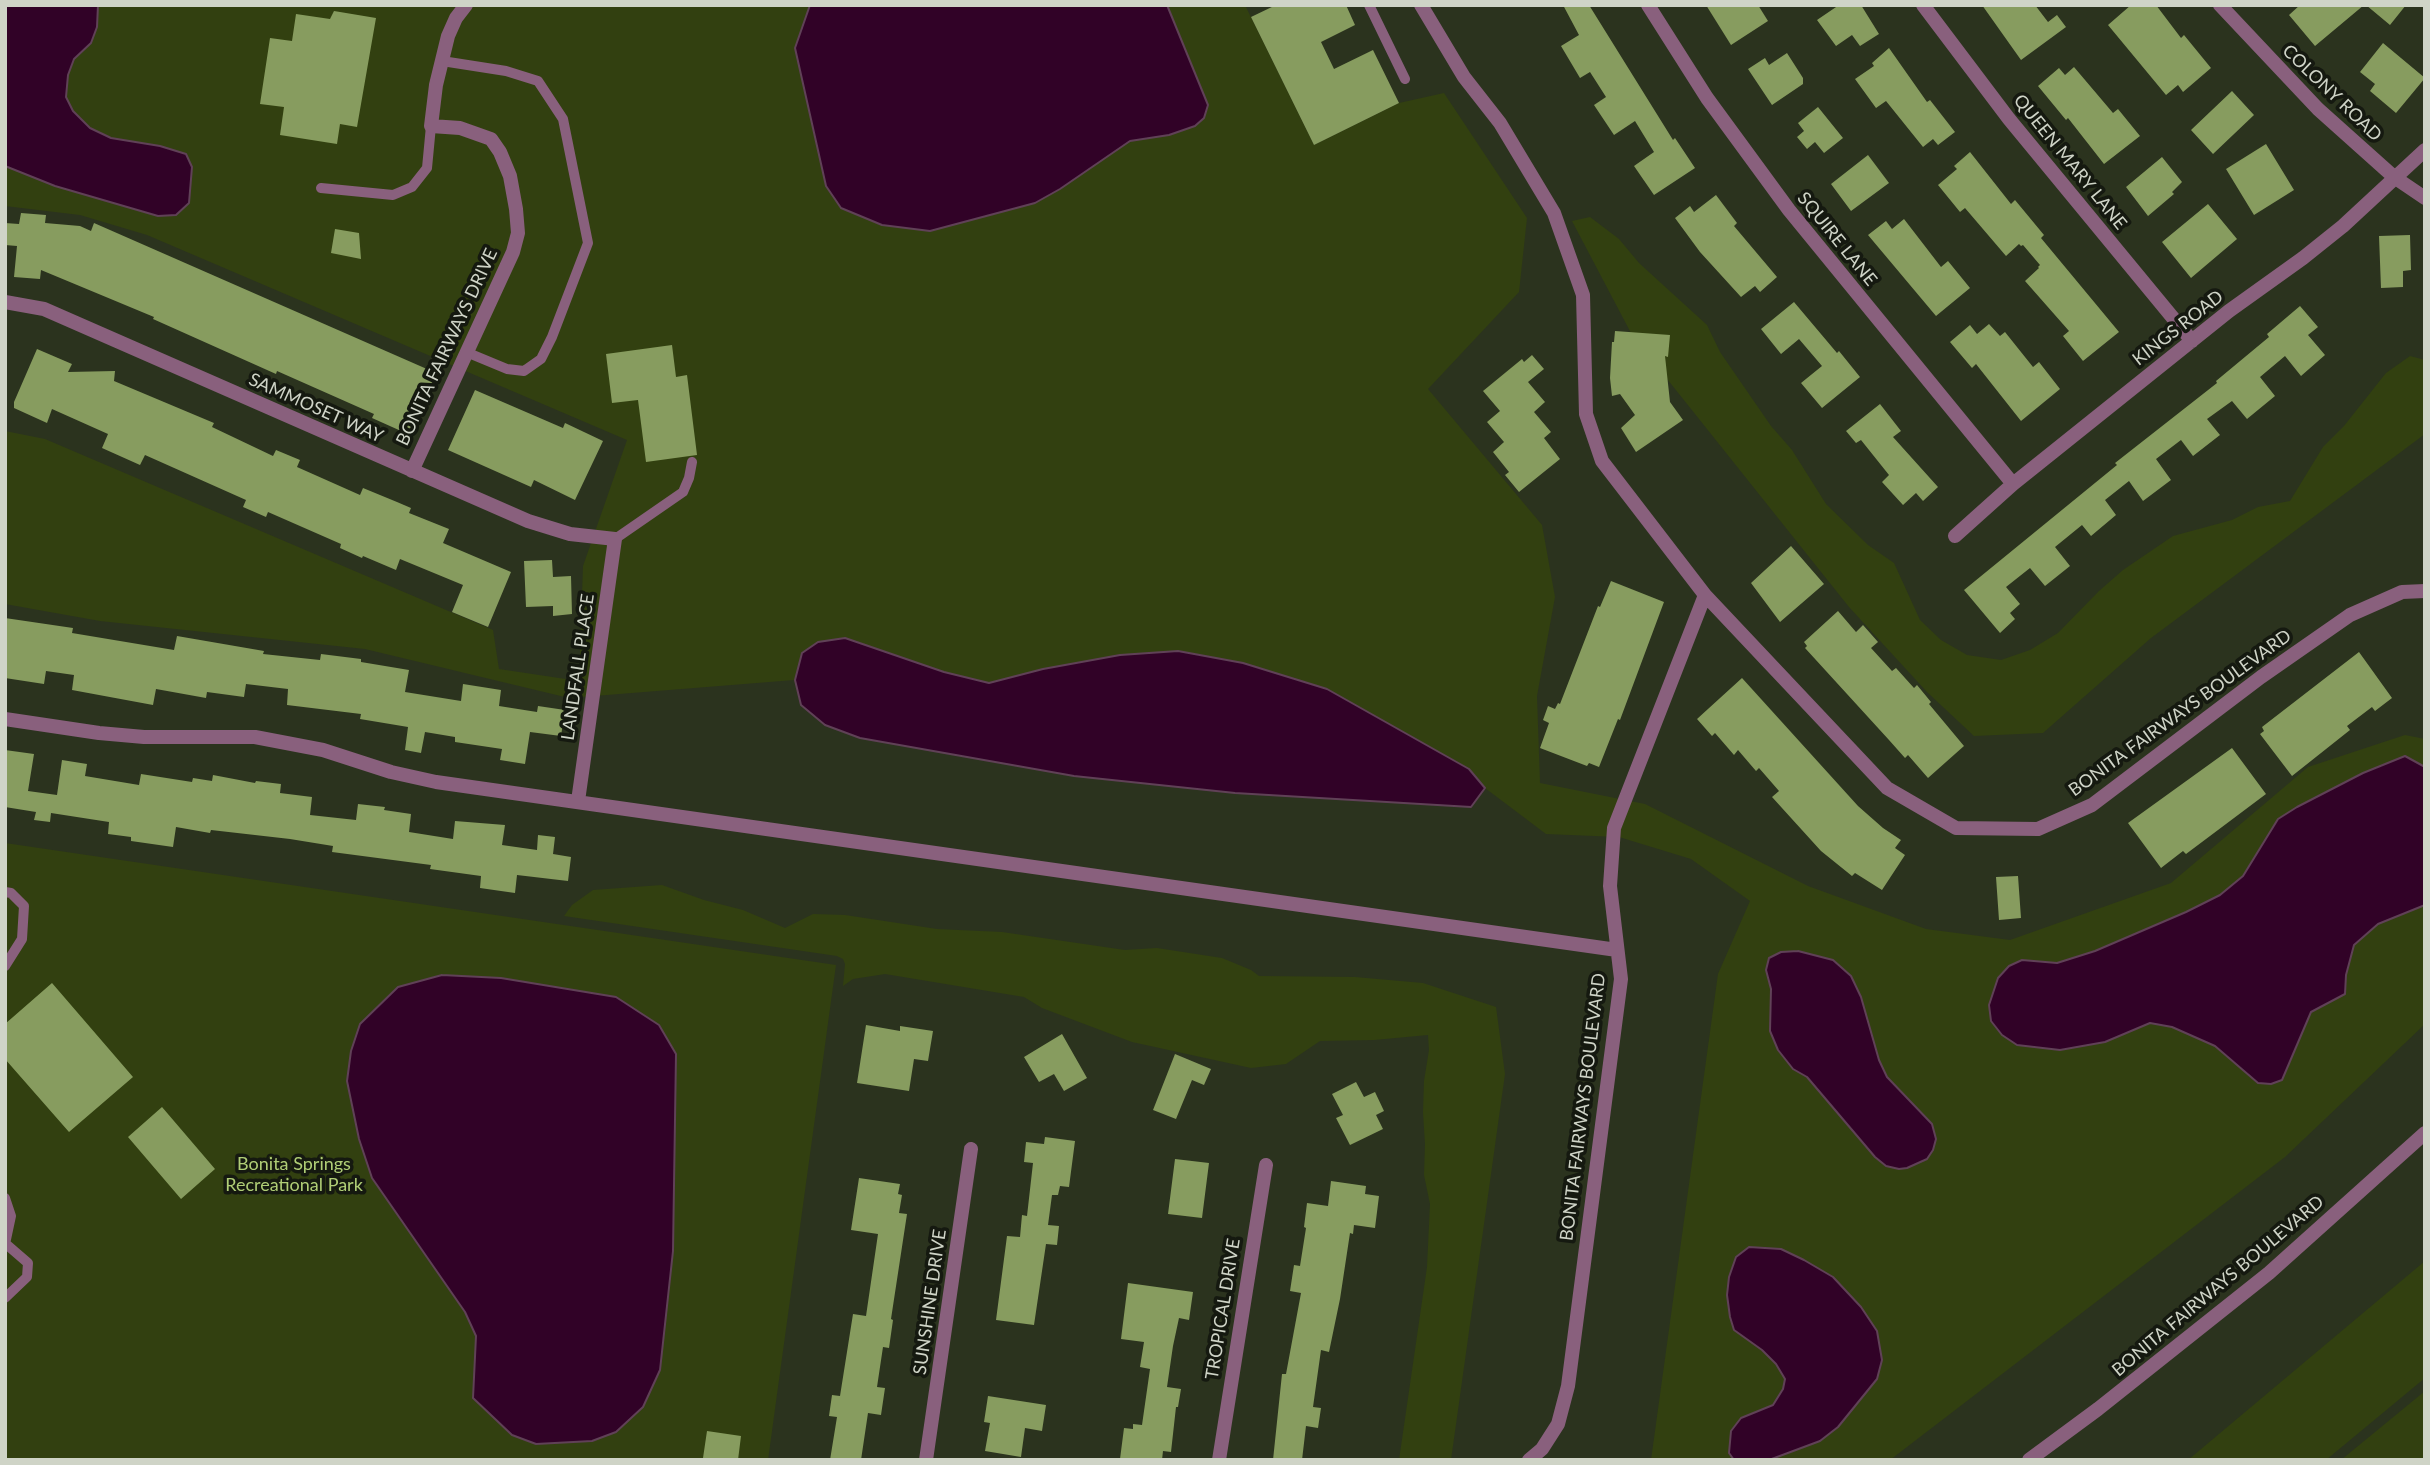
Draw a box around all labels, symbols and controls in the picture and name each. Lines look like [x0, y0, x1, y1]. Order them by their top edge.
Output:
street label: COLONY ROAD [2278, 40, 2386, 146]
street label: QUEEN MARY LANE [2009, 90, 2131, 234]
street label: SQUIRE LANE [1793, 188, 1881, 290]
street label: BONITA FAIRWAYS DRIVE [392, 245, 502, 449]
street label: KINGS ROAD [2128, 286, 2228, 370]
street label: SAMMOSET WAY [245, 369, 387, 447]
street label: LANDFALL PLACE [557, 592, 599, 742]
street label: BONITA FAIRWAYS BOULEVARD [2065, 625, 2295, 801]
street label: BONITA FAIRWAYS BOULEVARD [1556, 972, 1610, 1242]
park label: Bonita Springs Recreational Park [225, 1153, 363, 1196]
street label: BONITA FAIRWAYS BOULEVARD [2108, 1191, 2328, 1381]
street label: SUNSHINE DRIVE [909, 1228, 951, 1376]
street label: TROPICAL DRIVE [1201, 1237, 1245, 1381]

